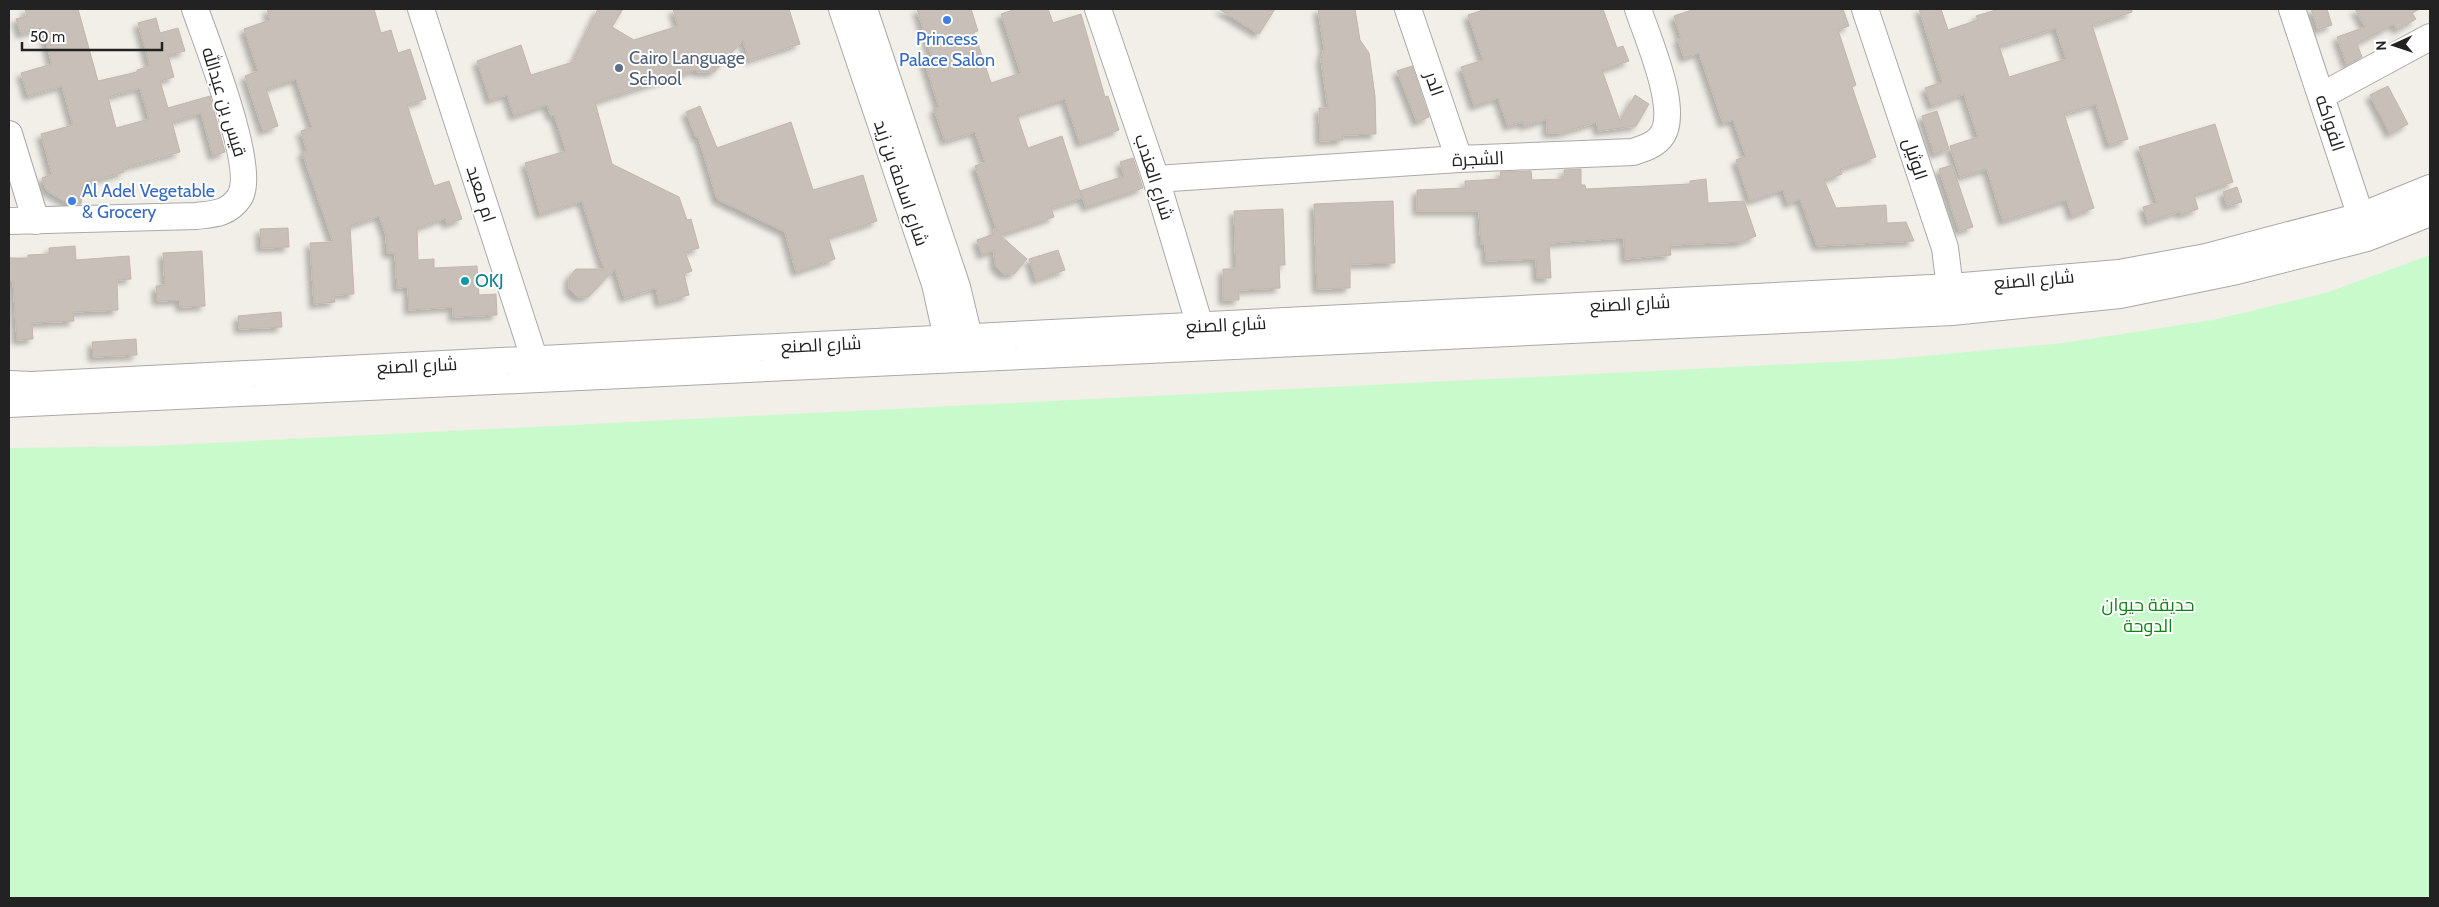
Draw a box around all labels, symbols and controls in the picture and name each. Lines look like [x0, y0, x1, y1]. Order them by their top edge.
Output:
marker: Princess Palace Salon [941, 14, 953, 26]
scale bar [22, 20, 162, 52]
north arrow [2369, 20, 2419, 70]
text: 50 m [30, 28, 65, 46]
place label: Princess Palace Salon [899, 28, 995, 71]
text: N [2372, 40, 2390, 51]
street label: قيس بن عبدالله [197, 44, 252, 160]
place label: Cairo Language School [629, 47, 745, 90]
marker: Cairo Language School [613, 62, 625, 74]
street label: الدر [1419, 68, 1448, 99]
street label: الفواكه [2311, 92, 2349, 154]
street label: شارع اسامة بن زيد [868, 117, 933, 249]
street label: شارع العندب [1129, 131, 1178, 223]
street label: الوثيل [1898, 135, 1932, 183]
street label: الشجرة [1451, 147, 1505, 171]
street label: ام معبد [461, 163, 500, 225]
place label: Al Adel Vegetable & Grocery [82, 180, 215, 223]
marker: Al Adel Vegetable & Grocery [66, 195, 78, 207]
street label: شارع الصنع [1993, 266, 2075, 295]
place label: OKJ [475, 270, 504, 292]
marker: OKJ [459, 275, 471, 287]
street label: شارع الصنع [1589, 291, 1671, 318]
street label: شارع الصنع [1185, 312, 1267, 339]
street label: شارع الصنع [780, 332, 862, 359]
street label: شارع الصنع [376, 353, 458, 380]
park label: حديقة حيوان الدوحة [2102, 594, 2194, 637]

